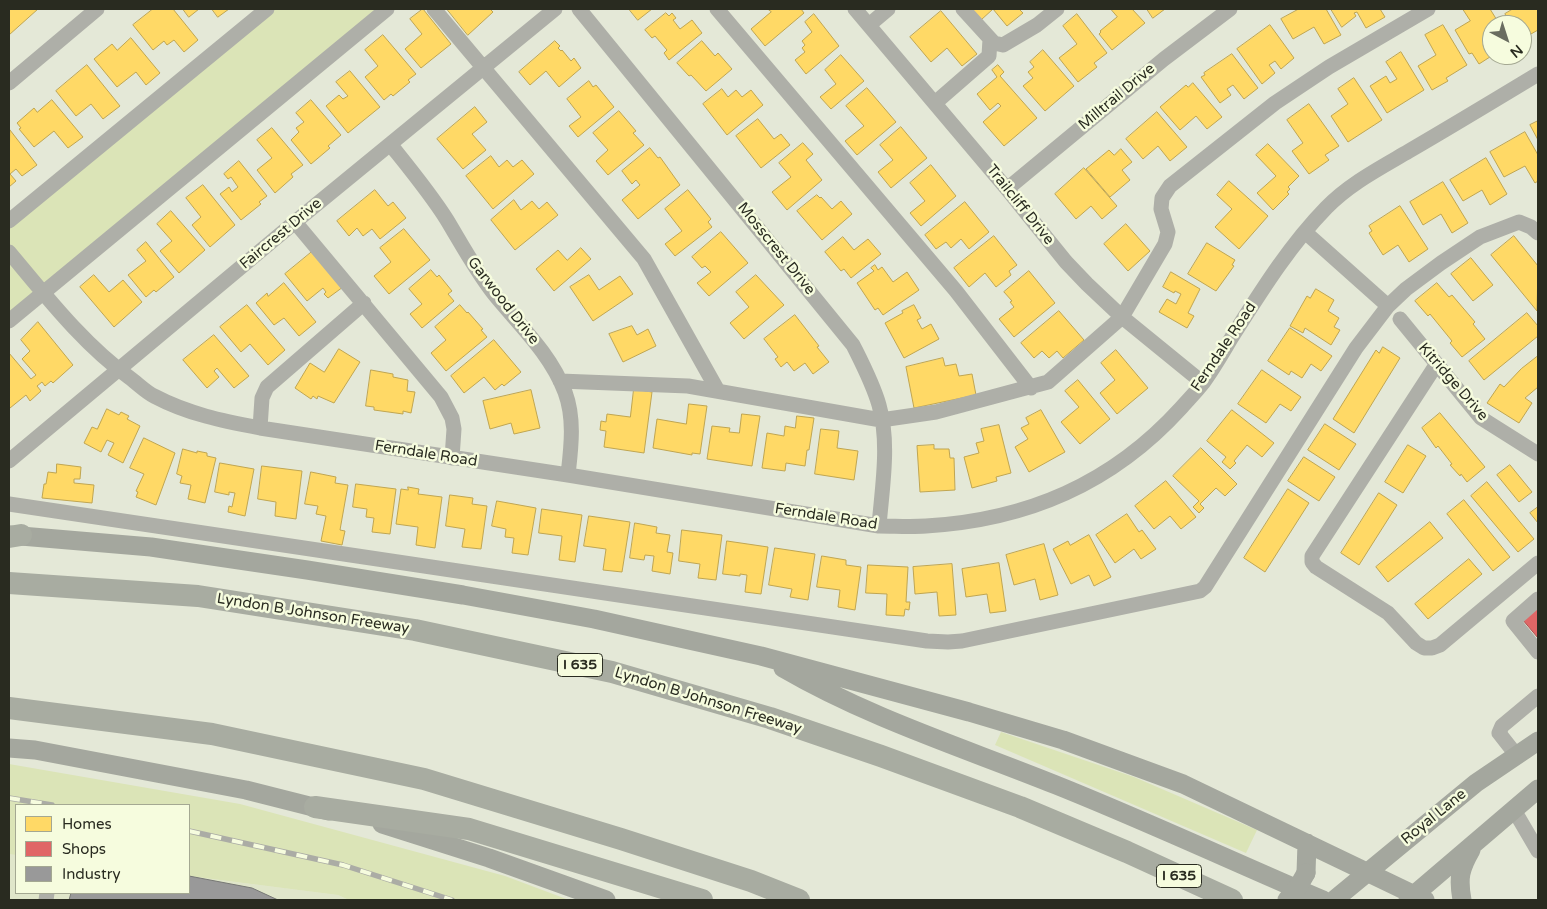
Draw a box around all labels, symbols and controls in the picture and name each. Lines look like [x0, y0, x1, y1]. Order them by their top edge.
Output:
north arrow [1482, 15, 1532, 65]
text: N [1507, 41, 1526, 61]
street label: Milltrail Drive [1075, 60, 1159, 134]
street label: Trailcliff Drive [982, 161, 1058, 249]
street label: Faircrest Drive [236, 195, 326, 273]
street label: Mosscrest Drive [733, 199, 819, 299]
street label: Garwood Drive [463, 254, 543, 348]
street label: Ferndale Road [1188, 299, 1260, 395]
street label: Kitridge Drive [1414, 339, 1492, 425]
street label: Ferndale Road [373, 437, 479, 471]
street label: Ferndale Road [773, 500, 879, 534]
street label: Lyndon B Johnson Freeway [215, 590, 411, 638]
road number: I 635 [558, 654, 602, 676]
street label: Lyndon B Johnson Freeway [612, 664, 804, 738]
street label: Royal Lane [1398, 785, 1470, 849]
legend [15, 804, 190, 894]
text: Homes [62, 815, 112, 833]
text: Shops [62, 840, 106, 858]
road number: I 635 [1156, 864, 1202, 888]
text: Industry [62, 865, 121, 883]

